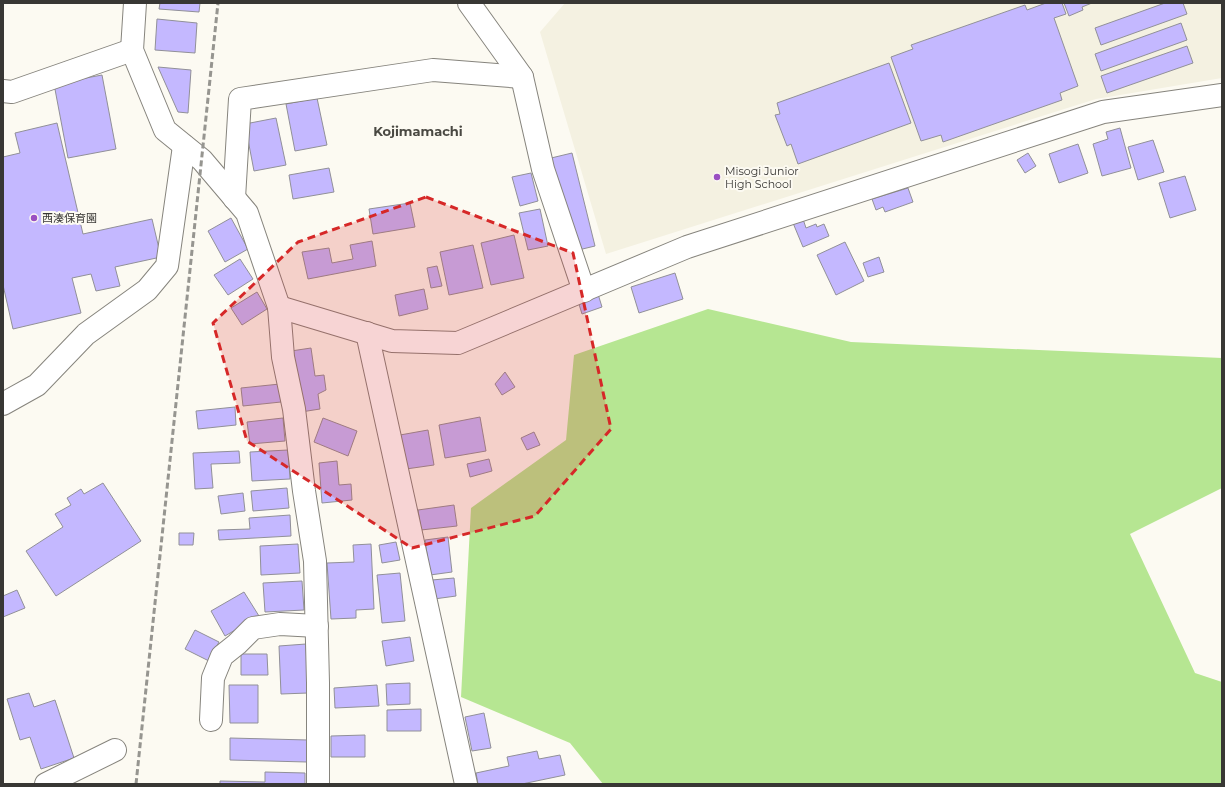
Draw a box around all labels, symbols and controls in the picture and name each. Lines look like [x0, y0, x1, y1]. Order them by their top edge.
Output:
district label: Kojimamachi [373, 123, 463, 139]
place label: Misogi Junior High School [725, 164, 799, 191]
marker: Misogi Junior High School [712, 172, 722, 182]
place label: 西湊保育園 [42, 211, 97, 225]
marker: 西湊保育園 [29, 213, 39, 223]

